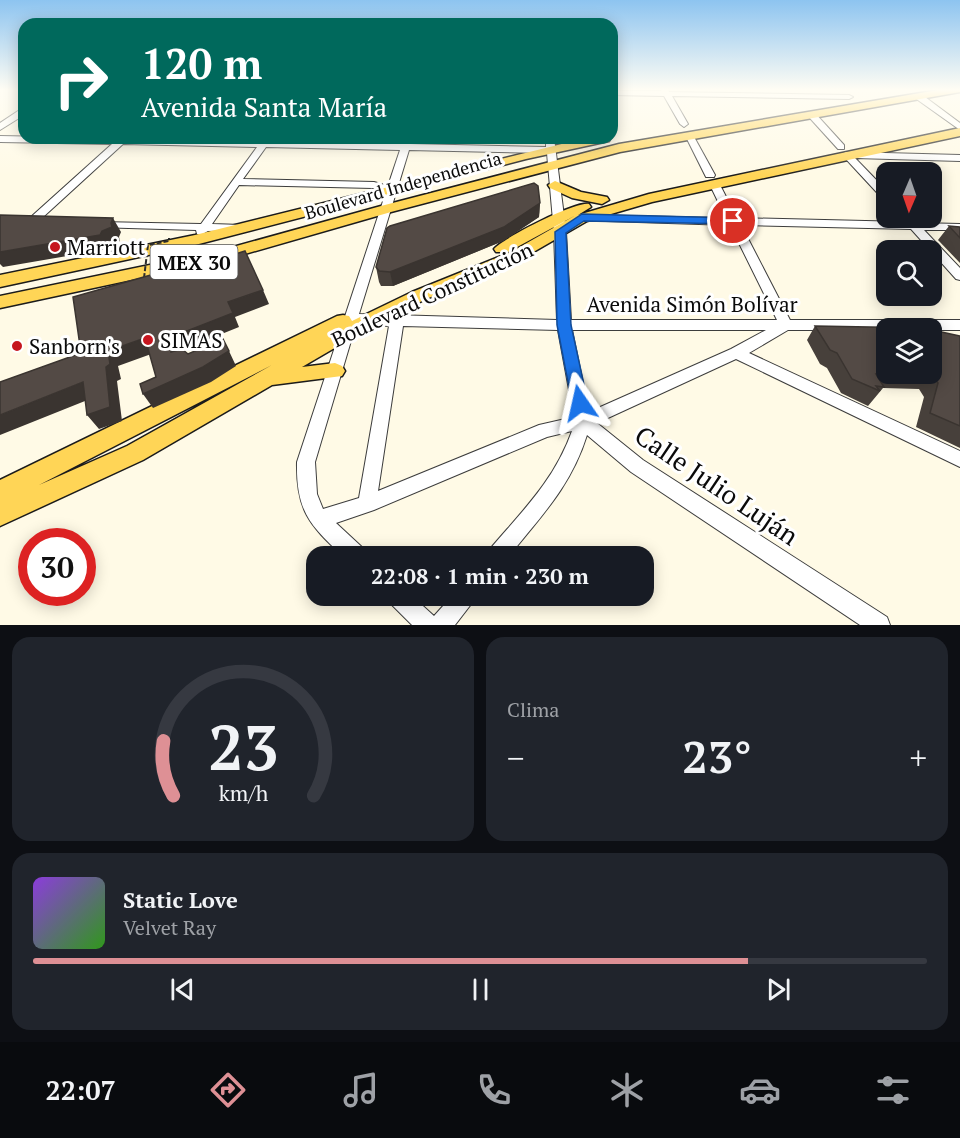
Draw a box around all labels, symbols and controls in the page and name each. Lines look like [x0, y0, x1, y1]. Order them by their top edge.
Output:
text: 120 m [141, 35, 262, 91]
icon: right [42, 42, 120, 120]
text: Avenida Santa María [141, 89, 387, 125]
street label: Boulevard Independencia [302, 145, 504, 225]
north arrow [876, 162, 942, 228]
map controls [876, 162, 942, 384]
pin [707, 195, 758, 246]
icon: arrive [716, 204, 749, 237]
place label: Marriott [67, 233, 145, 261]
street label: Boulevard Constitución [327, 235, 538, 353]
marker: Marriott [48, 240, 62, 254]
button: search [876, 240, 942, 306]
road number: MEX 30 [150, 245, 238, 279]
street label: Avenida Simón Bolívar [586, 290, 798, 318]
button: layers [876, 318, 942, 384]
place label: SIMAS [160, 326, 222, 354]
place label: Sanborn's [29, 332, 120, 360]
marker: SIMAS [141, 333, 155, 347]
marker: Sanborn's [10, 339, 24, 353]
position arrow [548, 371, 612, 435]
street label: Calle Julio Luján [629, 418, 805, 552]
speed limit sign: 30 [18, 528, 96, 606]
text: 22:08 · 1 min · 230 m [371, 561, 589, 590]
text: Clima [507, 696, 559, 723]
text: 23 [208, 705, 278, 788]
text: 23° [682, 726, 752, 786]
text: − [507, 736, 525, 779]
text: + [909, 736, 927, 779]
text: km/h [218, 779, 268, 807]
text: Static Love [123, 885, 238, 914]
text: Velvet Ray [123, 914, 216, 941]
icon: previous [166, 973, 199, 1006]
icon: pause [464, 973, 497, 1006]
icon: next [762, 973, 795, 1006]
icon: directions [207, 1069, 249, 1111]
icon: music [340, 1069, 382, 1111]
icon: phone [473, 1069, 515, 1111]
icon: climate [606, 1069, 648, 1111]
icon: car [739, 1069, 781, 1111]
icon: filters [872, 1069, 914, 1111]
text: 22:07 [46, 1072, 116, 1108]

